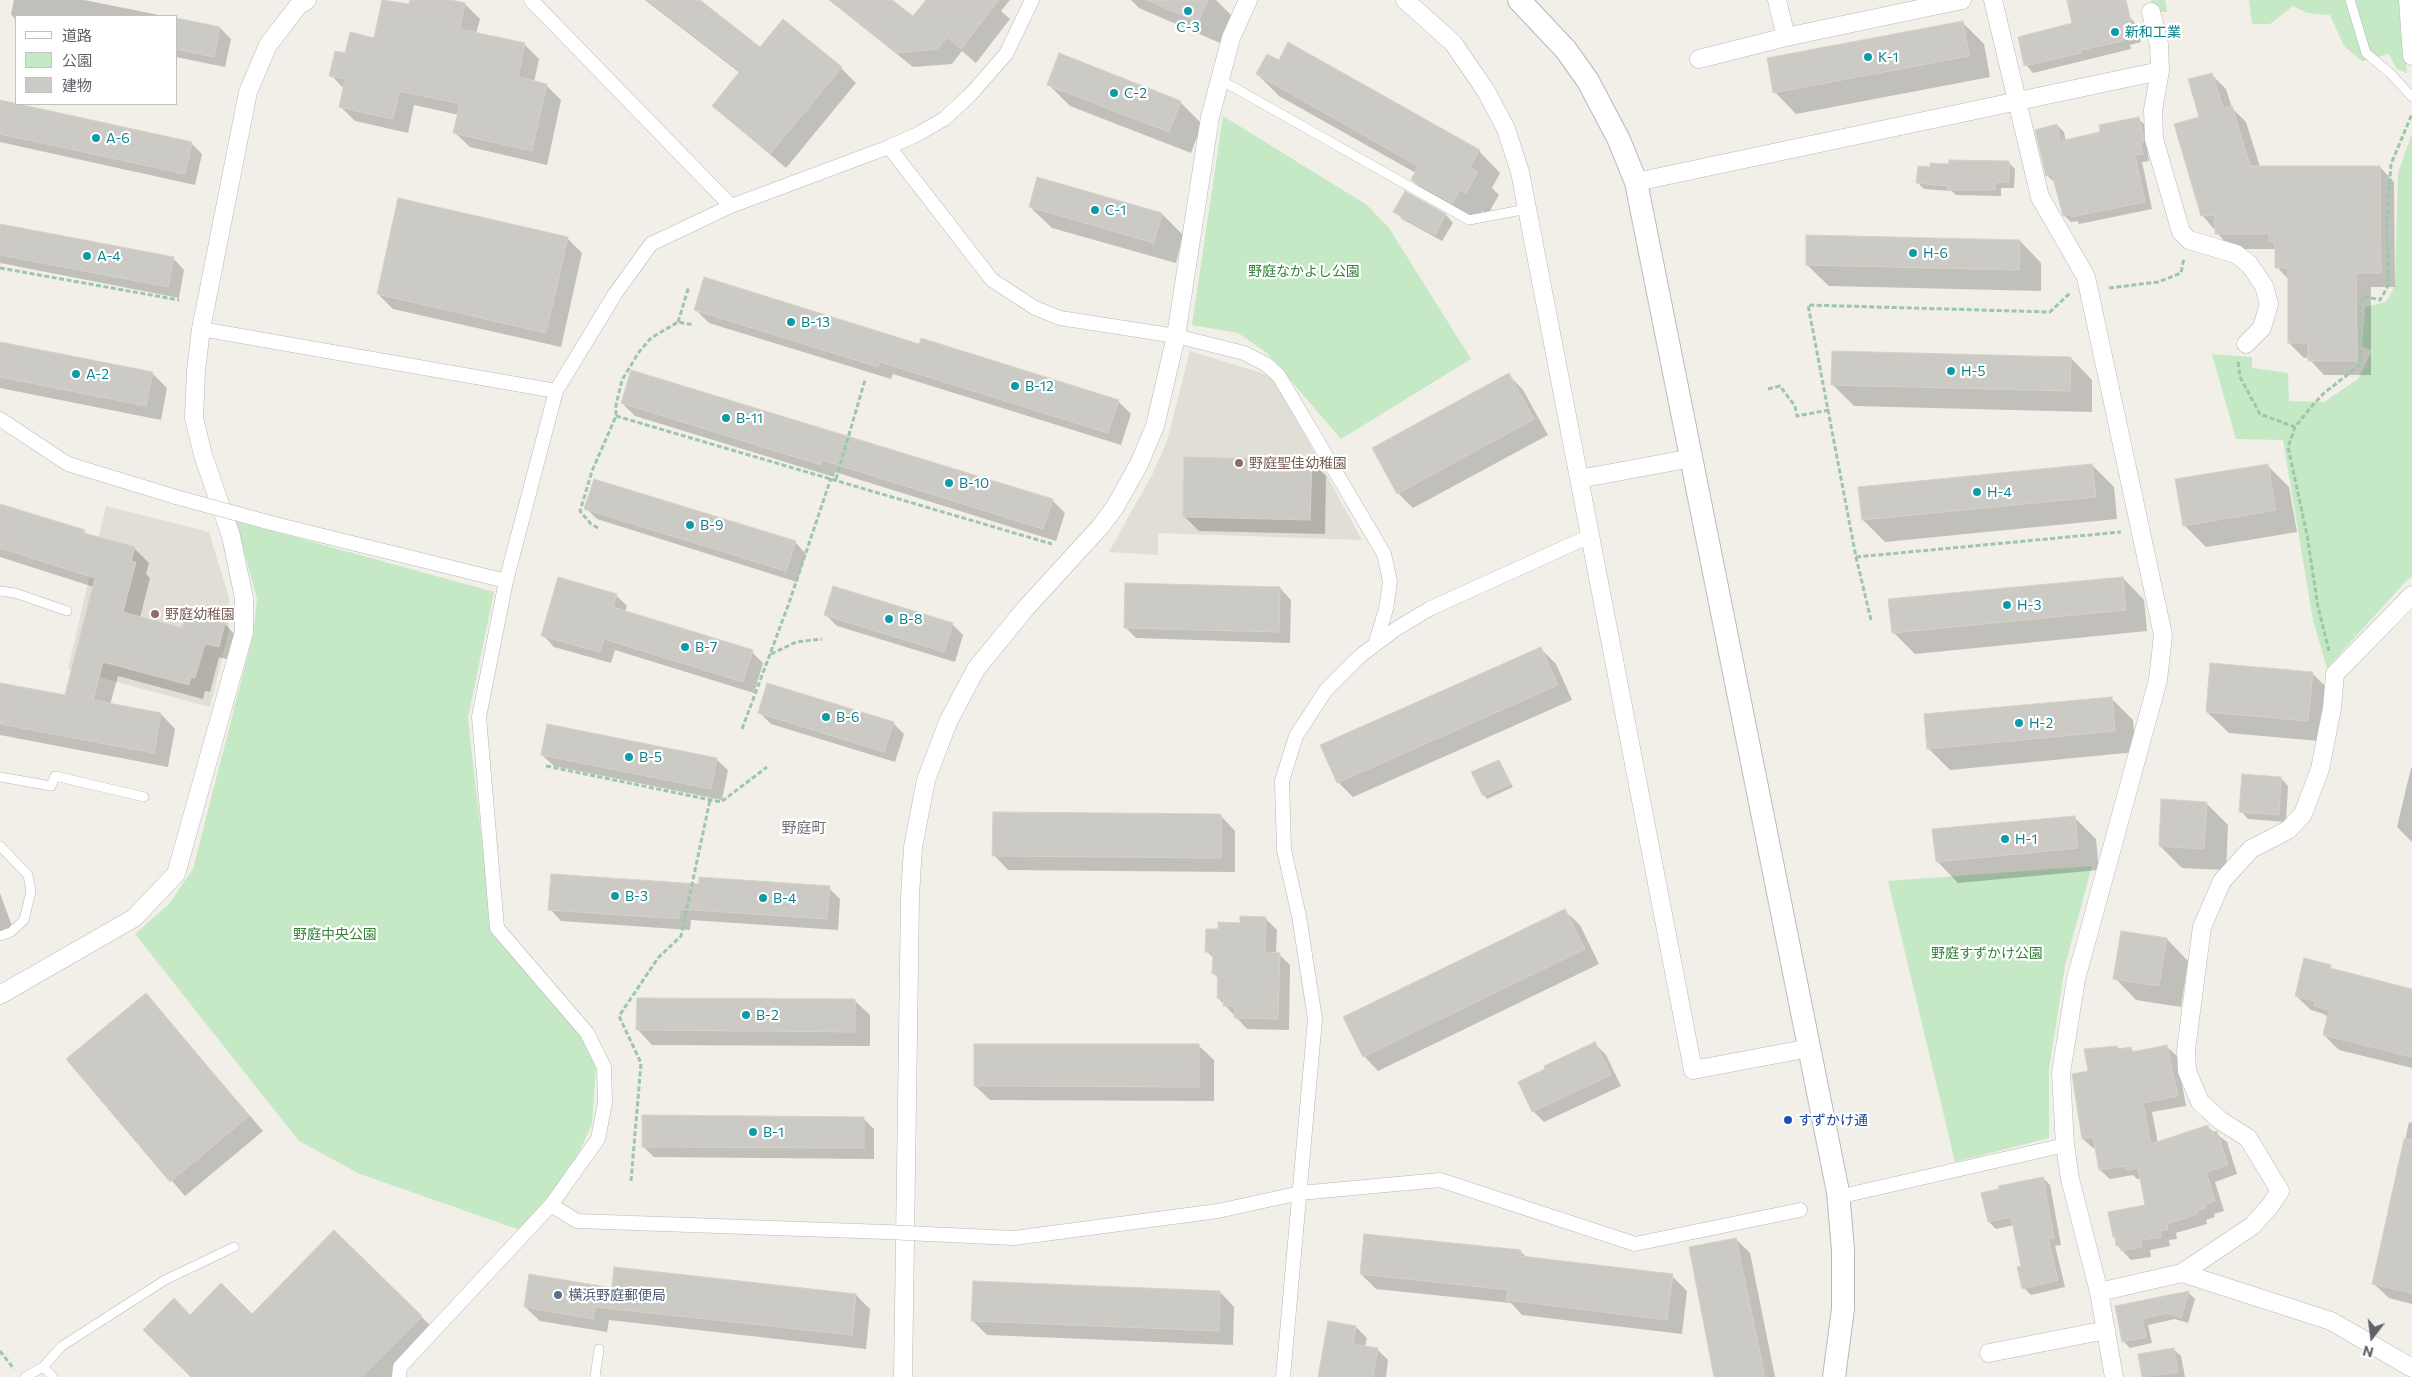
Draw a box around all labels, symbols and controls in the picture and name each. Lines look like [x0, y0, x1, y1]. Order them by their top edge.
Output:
marker: C-3 [1182, 5, 1194, 17]
legend [15, 15, 178, 105]
place label: C-3 [1176, 19, 1200, 35]
place label: 新和工業 [2125, 24, 2181, 40]
text: 道路 [62, 26, 92, 44]
marker: 新和工業 [2109, 26, 2121, 38]
place label: K-1 [1878, 49, 1899, 65]
text: 公園 [62, 51, 92, 69]
marker: K-1 [1862, 51, 1874, 63]
text: 建物 [62, 76, 92, 94]
place label: C-2 [1124, 85, 1147, 101]
marker: C-2 [1108, 87, 1120, 99]
place label: A-6 [106, 130, 130, 146]
marker: A-6 [90, 132, 102, 144]
place label: C-1 [1105, 202, 1126, 218]
marker: C-1 [1089, 204, 1101, 216]
place label: H-6 [1923, 245, 1948, 261]
marker: H-6 [1907, 247, 1919, 259]
place label: A-4 [97, 248, 121, 264]
marker: A-4 [81, 250, 93, 262]
park label: 野庭なかよし公園 [1248, 263, 1360, 279]
place label: B-13 [801, 314, 830, 330]
marker: B-13 [785, 316, 797, 328]
place label: H-5 [1961, 363, 1985, 379]
marker: H-5 [1945, 365, 1957, 377]
place label: A-2 [86, 366, 109, 382]
marker: A-2 [70, 368, 82, 380]
place label: B-12 [1025, 378, 1054, 394]
marker: B-12 [1009, 380, 1021, 392]
place label: B-11 [736, 410, 763, 426]
marker: B-11 [720, 412, 732, 424]
place label: 野庭聖佳幼稚園 [1249, 455, 1347, 471]
marker: 野庭聖佳幼稚園 [1233, 457, 1245, 469]
place label: B-10 [959, 475, 989, 491]
marker: B-10 [943, 477, 955, 489]
place label: H-4 [1987, 484, 2012, 500]
marker: H-4 [1971, 486, 1983, 498]
place label: B-9 [700, 517, 723, 533]
marker: B-9 [684, 519, 696, 531]
place label: H-3 [2017, 597, 2041, 613]
marker: H-3 [2001, 599, 2013, 611]
place label: 野庭幼稚園 [165, 606, 235, 622]
marker: 野庭幼稚園 [149, 608, 161, 620]
place label: B-8 [899, 611, 922, 627]
marker: B-8 [883, 613, 895, 625]
place label: B-7 [695, 639, 717, 655]
marker: B-7 [679, 641, 691, 653]
place label: B-6 [836, 709, 859, 725]
marker: B-6 [820, 711, 832, 723]
place label: H-2 [2029, 715, 2053, 731]
marker: H-2 [2013, 717, 2025, 729]
place label: B-5 [639, 749, 662, 765]
marker: B-5 [623, 751, 635, 763]
district label: 野庭町 [782, 819, 826, 837]
place label: H-1 [2015, 831, 2037, 847]
marker: H-1 [1999, 833, 2011, 845]
place label: B-3 [625, 888, 648, 904]
marker: B-3 [609, 890, 621, 902]
place label: B-4 [773, 890, 796, 906]
marker: B-4 [757, 892, 769, 904]
park label: 野庭中央公園 [293, 926, 377, 942]
park label: 野庭すずかけ公園 [1931, 945, 2043, 961]
place label: B-2 [756, 1007, 779, 1023]
marker: B-2 [740, 1009, 752, 1021]
place label: すずかけ通 [1798, 1112, 1868, 1128]
marker: すずかけ通 [1782, 1114, 1794, 1126]
place label: B-1 [763, 1124, 784, 1140]
marker: B-1 [747, 1126, 759, 1138]
place label: 横浜野庭郵便局 [568, 1287, 666, 1303]
marker: 横浜野庭郵便局 [552, 1289, 564, 1301]
north arrow [2347, 1312, 2397, 1362]
text: N [2361, 1342, 2375, 1362]

